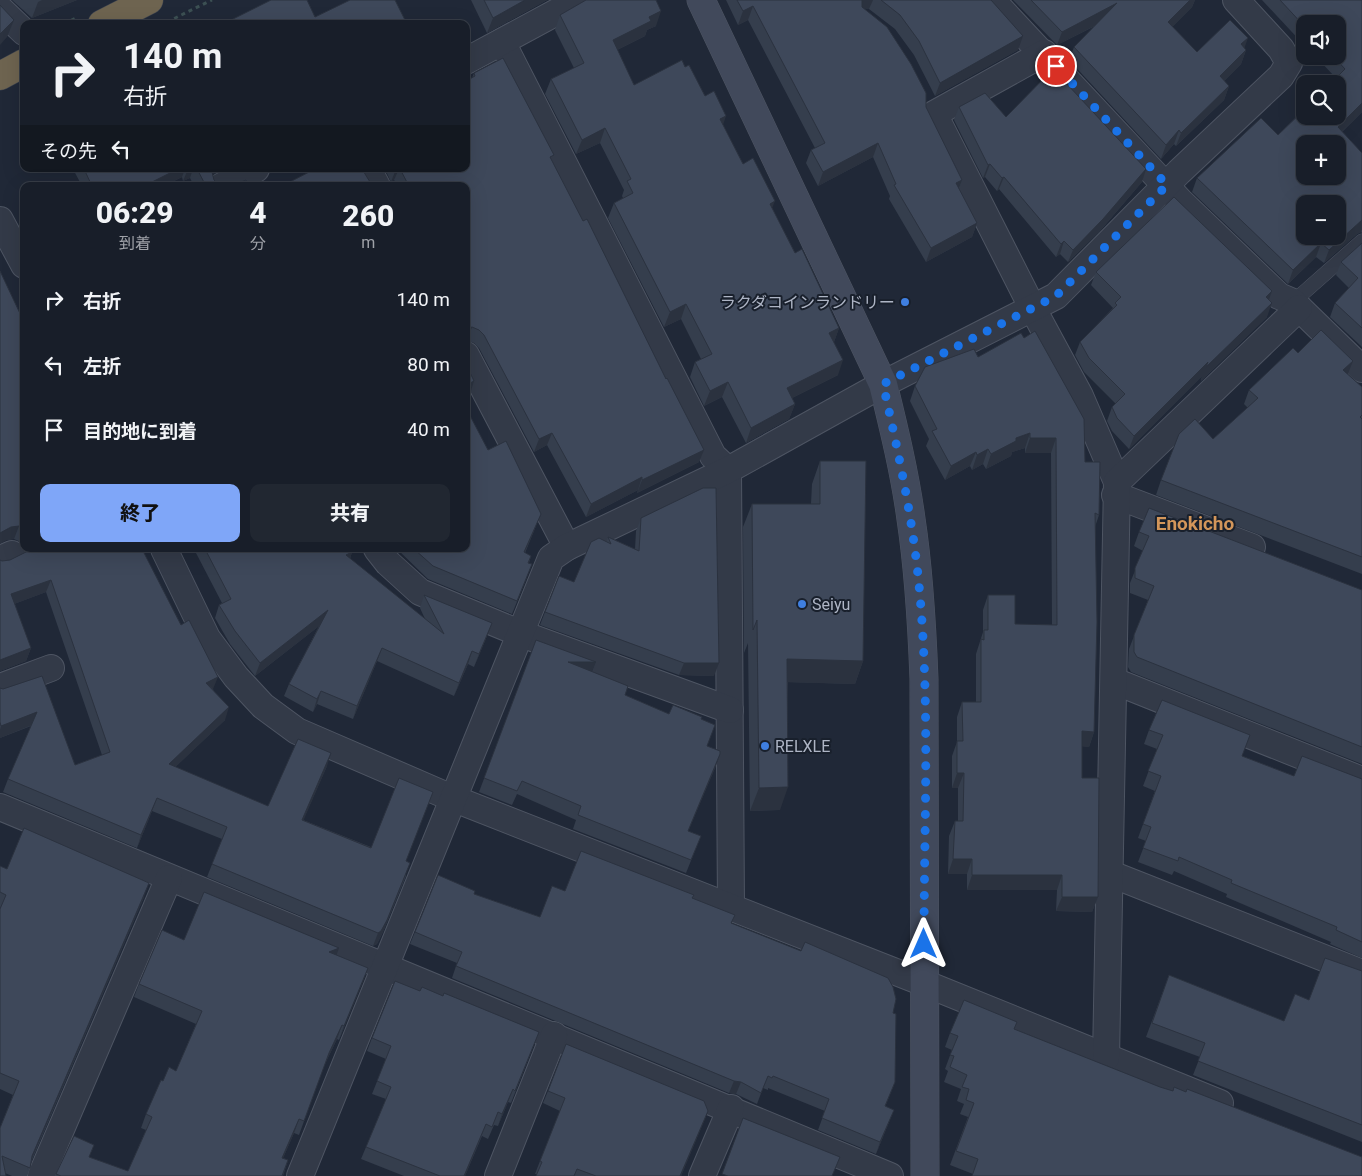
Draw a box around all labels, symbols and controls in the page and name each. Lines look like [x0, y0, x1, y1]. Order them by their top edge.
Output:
map controls [1296, 15, 1346, 245]
button: sound [1296, 15, 1346, 65]
text: 140 m [123, 36, 222, 77]
icon: right [40, 40, 105, 105]
pin [1035, 45, 1077, 87]
icon: arrive [1042, 52, 1070, 80]
button: search [1296, 75, 1346, 125]
text: 右折 [123, 84, 167, 109]
icon: left [107, 135, 135, 163]
button: + [1296, 135, 1346, 185]
text: その先 [40, 140, 97, 163]
text: 06:29 [96, 195, 174, 230]
text: 4 [249, 195, 267, 230]
button: − [1296, 195, 1346, 245]
text: 260 [342, 198, 394, 233]
text: m [361, 233, 375, 252]
text: 到着 [119, 234, 151, 253]
text: 分 [250, 234, 266, 253]
icon: right [40, 286, 68, 314]
text: 140 m [397, 288, 450, 311]
text: 右折 [83, 290, 121, 313]
place label: ラクダコインランドリー [720, 293, 895, 312]
marker: ラクダコインランドリー [899, 296, 911, 308]
icon: left [40, 351, 68, 379]
text: 80 m [407, 353, 450, 376]
text: 左折 [83, 355, 121, 378]
icon: arrive [40, 416, 68, 444]
text: 40 m [407, 418, 450, 441]
text: 目的地に到着 [83, 420, 197, 443]
button: 終了 [40, 484, 240, 542]
button: 共有 [250, 484, 450, 542]
district label: Enokicho [1156, 512, 1235, 535]
place label: Seiyu [812, 595, 850, 614]
marker: Seiyu [796, 598, 808, 610]
place label: RELXLE [775, 737, 830, 756]
marker: RELXLE [759, 740, 771, 752]
position arrow [897, 917, 949, 969]

